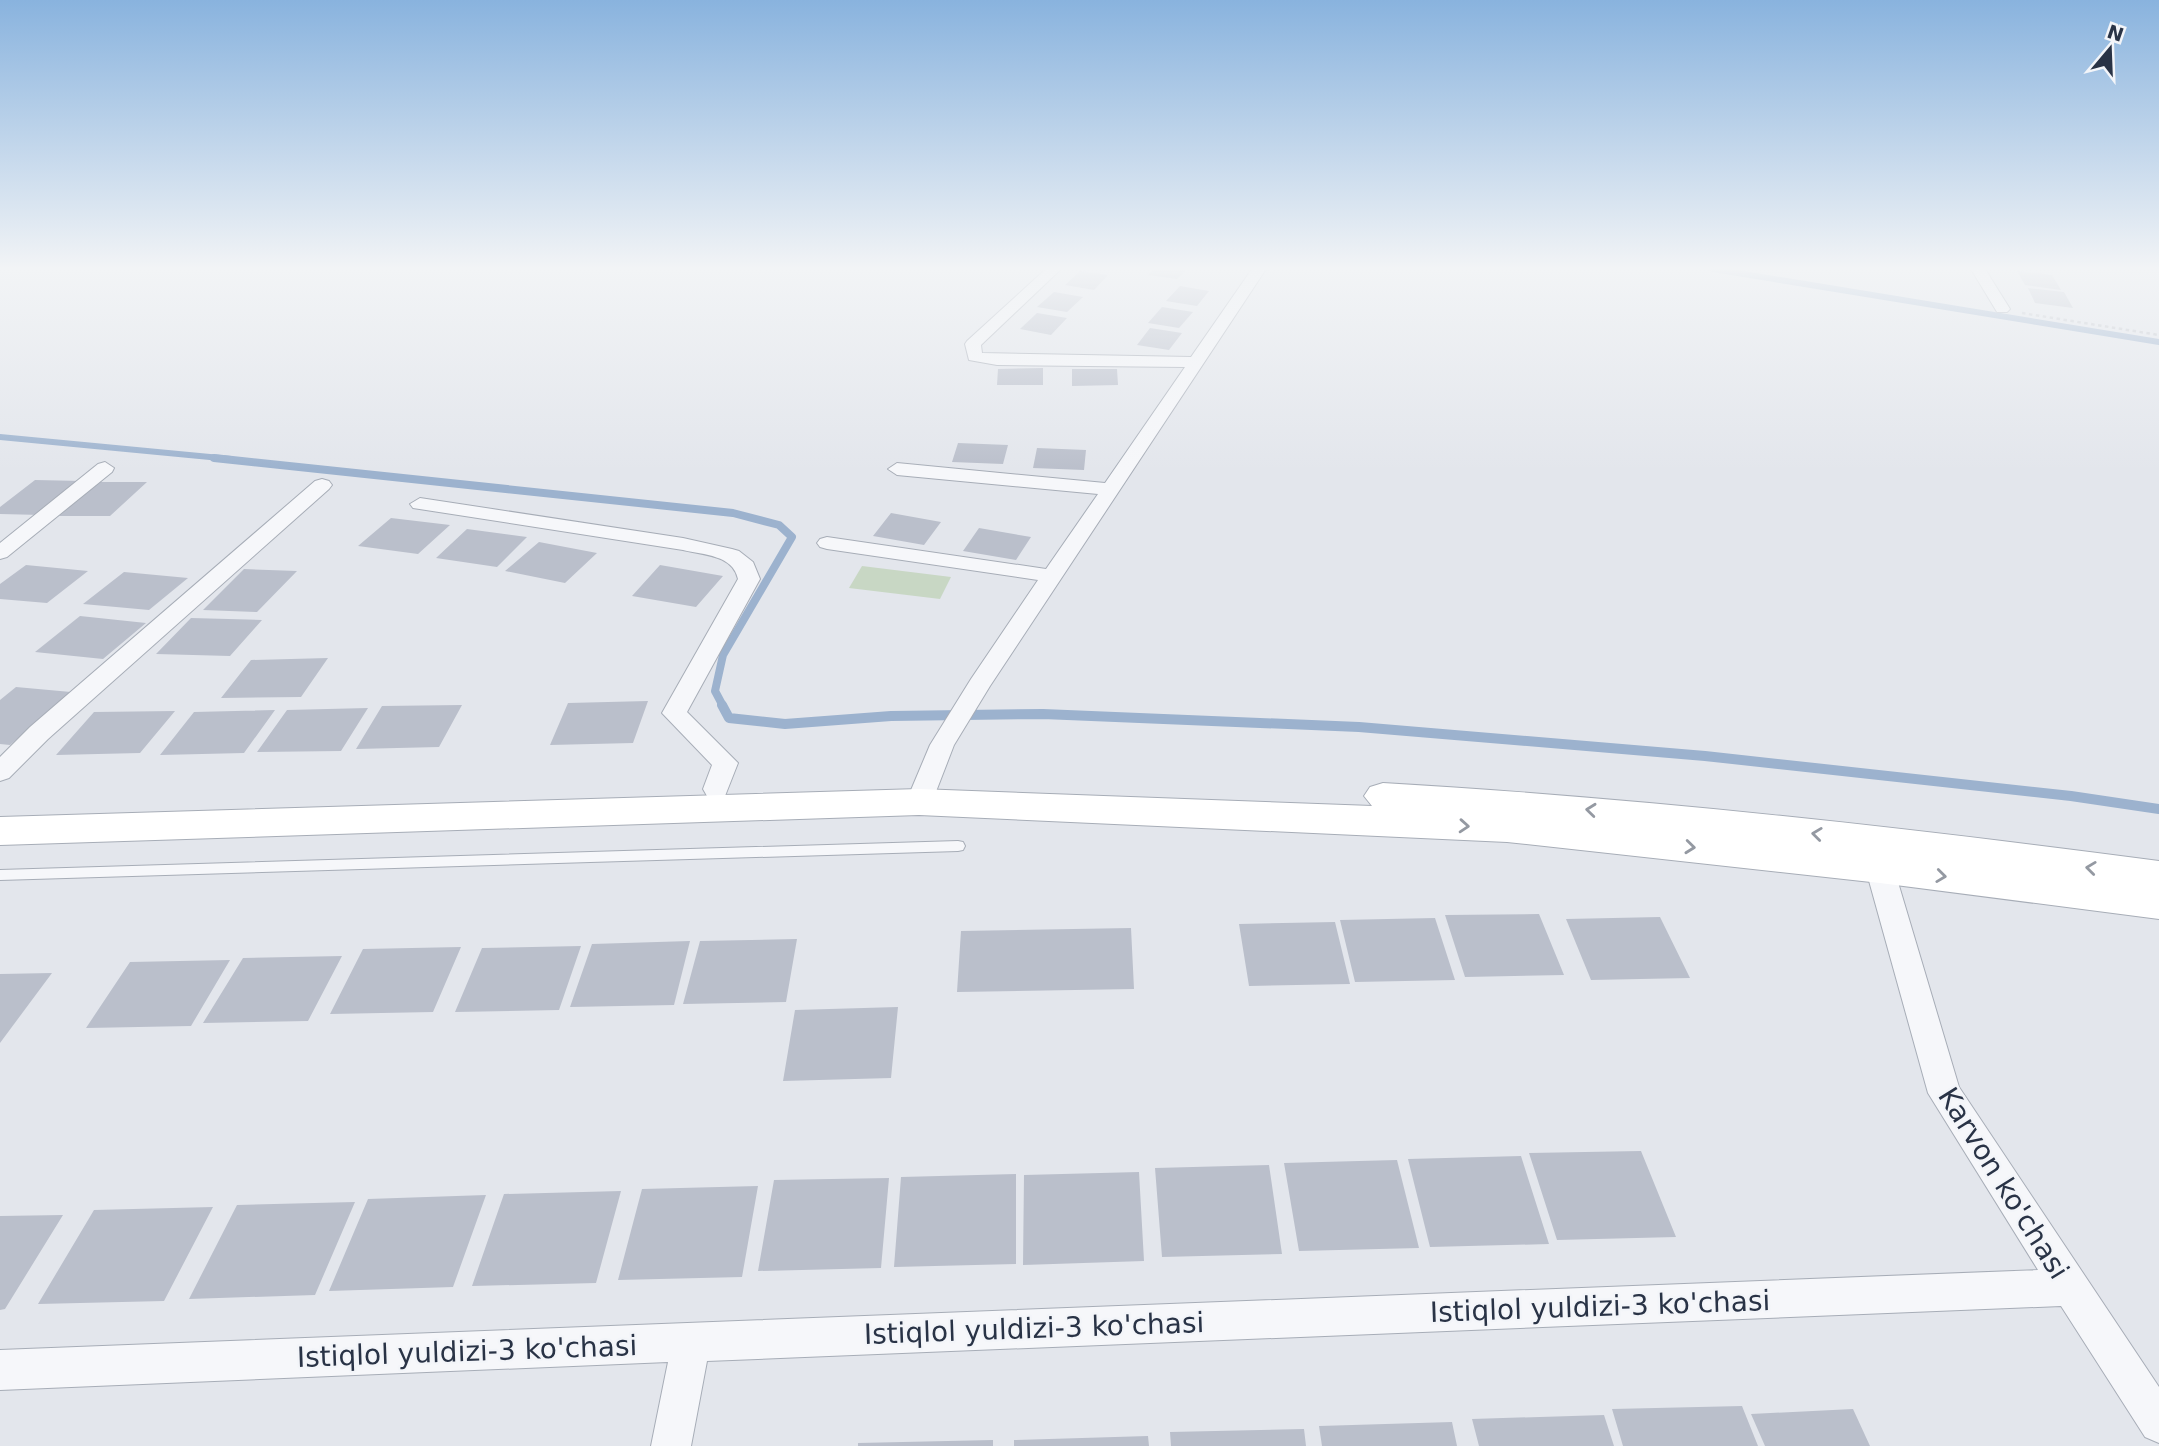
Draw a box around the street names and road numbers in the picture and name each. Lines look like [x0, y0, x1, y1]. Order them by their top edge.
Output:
street label: Karvon ko'chasi [1931, 1081, 2076, 1285]
street label: Istiqlol yuldizi-3 ko'chasi [1429, 1284, 1771, 1329]
street label: Istiqlol yuldizi-3 ko'chasi [863, 1306, 1205, 1351]
street label: Istiqlol yuldizi-3 ko'chasi [296, 1329, 638, 1374]

